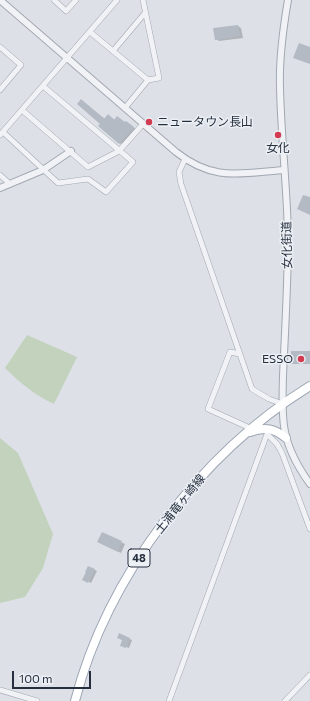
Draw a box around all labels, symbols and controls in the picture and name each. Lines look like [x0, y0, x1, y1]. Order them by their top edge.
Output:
place label: ニュータウン長山 [157, 115, 253, 129]
marker: ニュータウン長山 [144, 117, 154, 127]
marker: 女化 [273, 130, 283, 140]
place label: 女化 [266, 141, 290, 155]
street label: 女化街道 [279, 221, 295, 269]
place label: ESSO [262, 352, 293, 366]
marker: ESSO [296, 354, 306, 364]
street label: 土浦竜ヶ崎線 [152, 471, 208, 537]
road number: 48 [128, 549, 150, 567]
scale bar [14, 663, 93, 689]
text: 100 m [19, 671, 53, 685]

